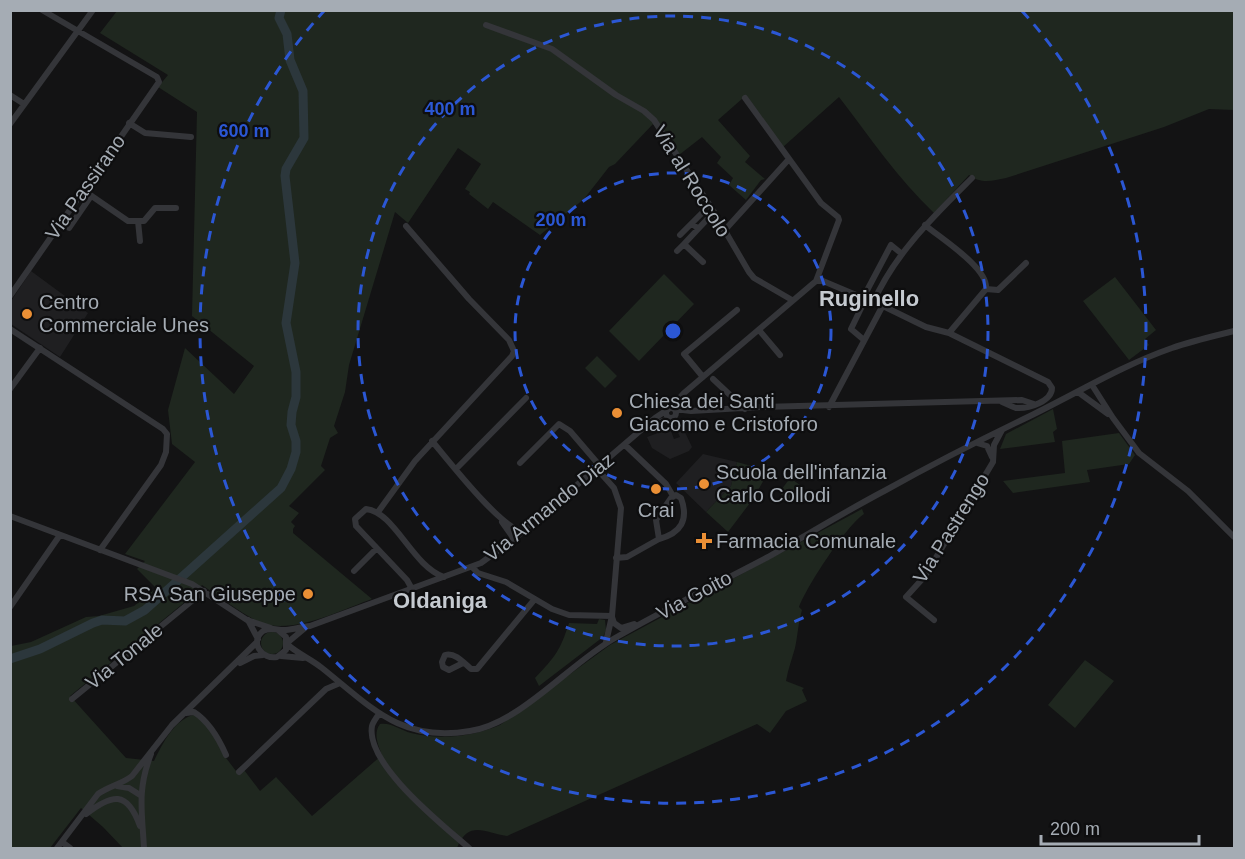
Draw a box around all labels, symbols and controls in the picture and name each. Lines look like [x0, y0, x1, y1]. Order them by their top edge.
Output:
text: 400 m [424, 99, 476, 119]
text: 600 m [218, 121, 270, 141]
street label: Via al Roccolo [649, 121, 735, 241]
street label: Via Passirano [41, 130, 129, 244]
text: 200 m [535, 210, 587, 230]
district label: Ruginello [819, 286, 919, 311]
place label: Centro Commerciale Unes [39, 291, 209, 336]
marker: Centro Commerciale Unes [20, 307, 34, 321]
centre of rings [663, 321, 683, 341]
place label: Chiesa dei Santi Giacomo e Cristoforo [629, 390, 818, 435]
marker: Chiesa dei Santi Giacomo e Cristoforo [610, 406, 624, 420]
street label: Via Armando Diaz [480, 448, 618, 566]
place label: Scuola dell'infanzia Carlo Collodi [716, 461, 887, 506]
street label: Via Pastrengo [908, 469, 994, 587]
marker: Scuola dell'infanzia Carlo Collodi [697, 477, 711, 491]
marker: Crai [649, 482, 663, 496]
place label: Crai [638, 499, 674, 521]
place label: Farmacia Comunale [716, 530, 896, 552]
marker: Farmacia Comunale [697, 534, 711, 548]
street label: Via Goito [653, 566, 735, 624]
place label: RSA San Giuseppe [124, 583, 296, 605]
marker: RSA San Giuseppe [301, 587, 315, 601]
district label: Oldaniga [393, 588, 488, 613]
street label: Via Tonale [81, 618, 167, 694]
scale bar [1041, 808, 1198, 846]
text: 200 m [1050, 819, 1100, 839]

